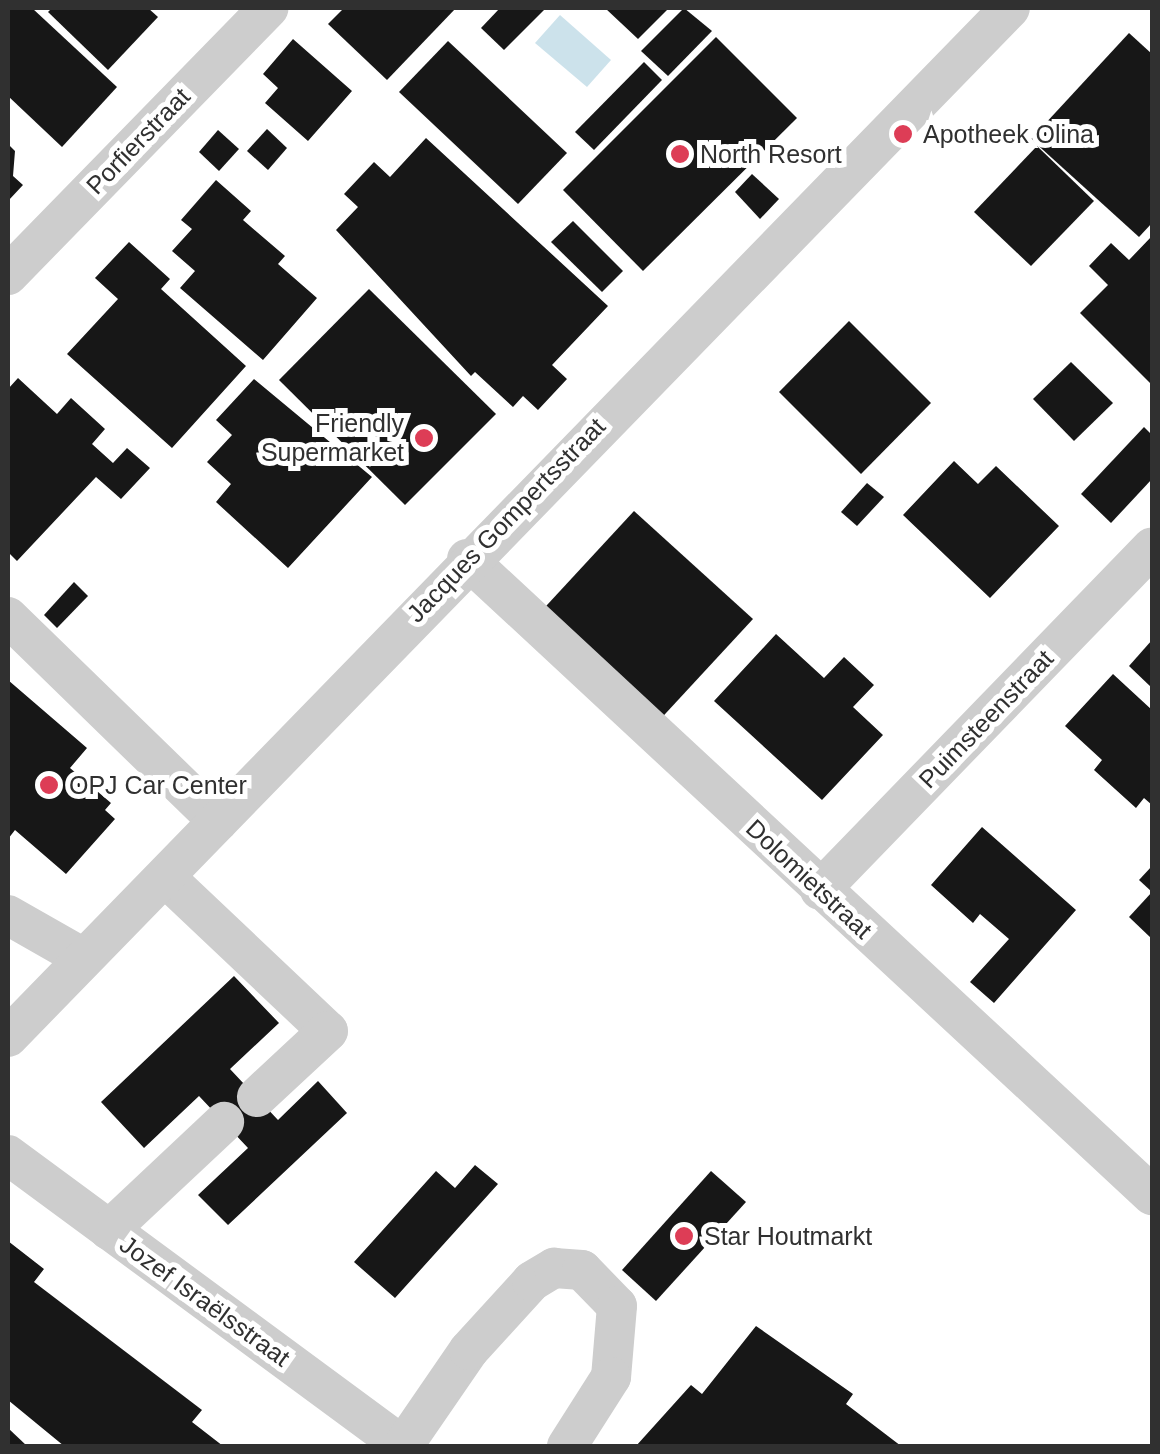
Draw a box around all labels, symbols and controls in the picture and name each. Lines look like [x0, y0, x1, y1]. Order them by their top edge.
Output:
street label: Porfierstraat [80, 82, 196, 200]
place label: Apotheek Olina [923, 119, 1094, 149]
marker: Apotheek Olina [892, 123, 914, 145]
place label: North Resort [700, 139, 842, 169]
marker: North Resort [669, 143, 691, 165]
place label: Friendly Supermarket [261, 409, 404, 468]
street label: Jacques Gompertsstraat [401, 412, 611, 628]
marker: Friendly Supermarket [413, 427, 435, 449]
street label: Puimsteenstraat [912, 644, 1060, 794]
place label: OPJ Car Center [69, 770, 247, 800]
marker: OPJ Car Center [38, 774, 60, 796]
street label: Dolomietstraat [740, 813, 878, 945]
place label: Star Houtmarkt [704, 1221, 872, 1251]
marker: Star Houtmarkt [673, 1225, 695, 1247]
street label: Jozef Israëlsstraat [114, 1229, 296, 1373]

